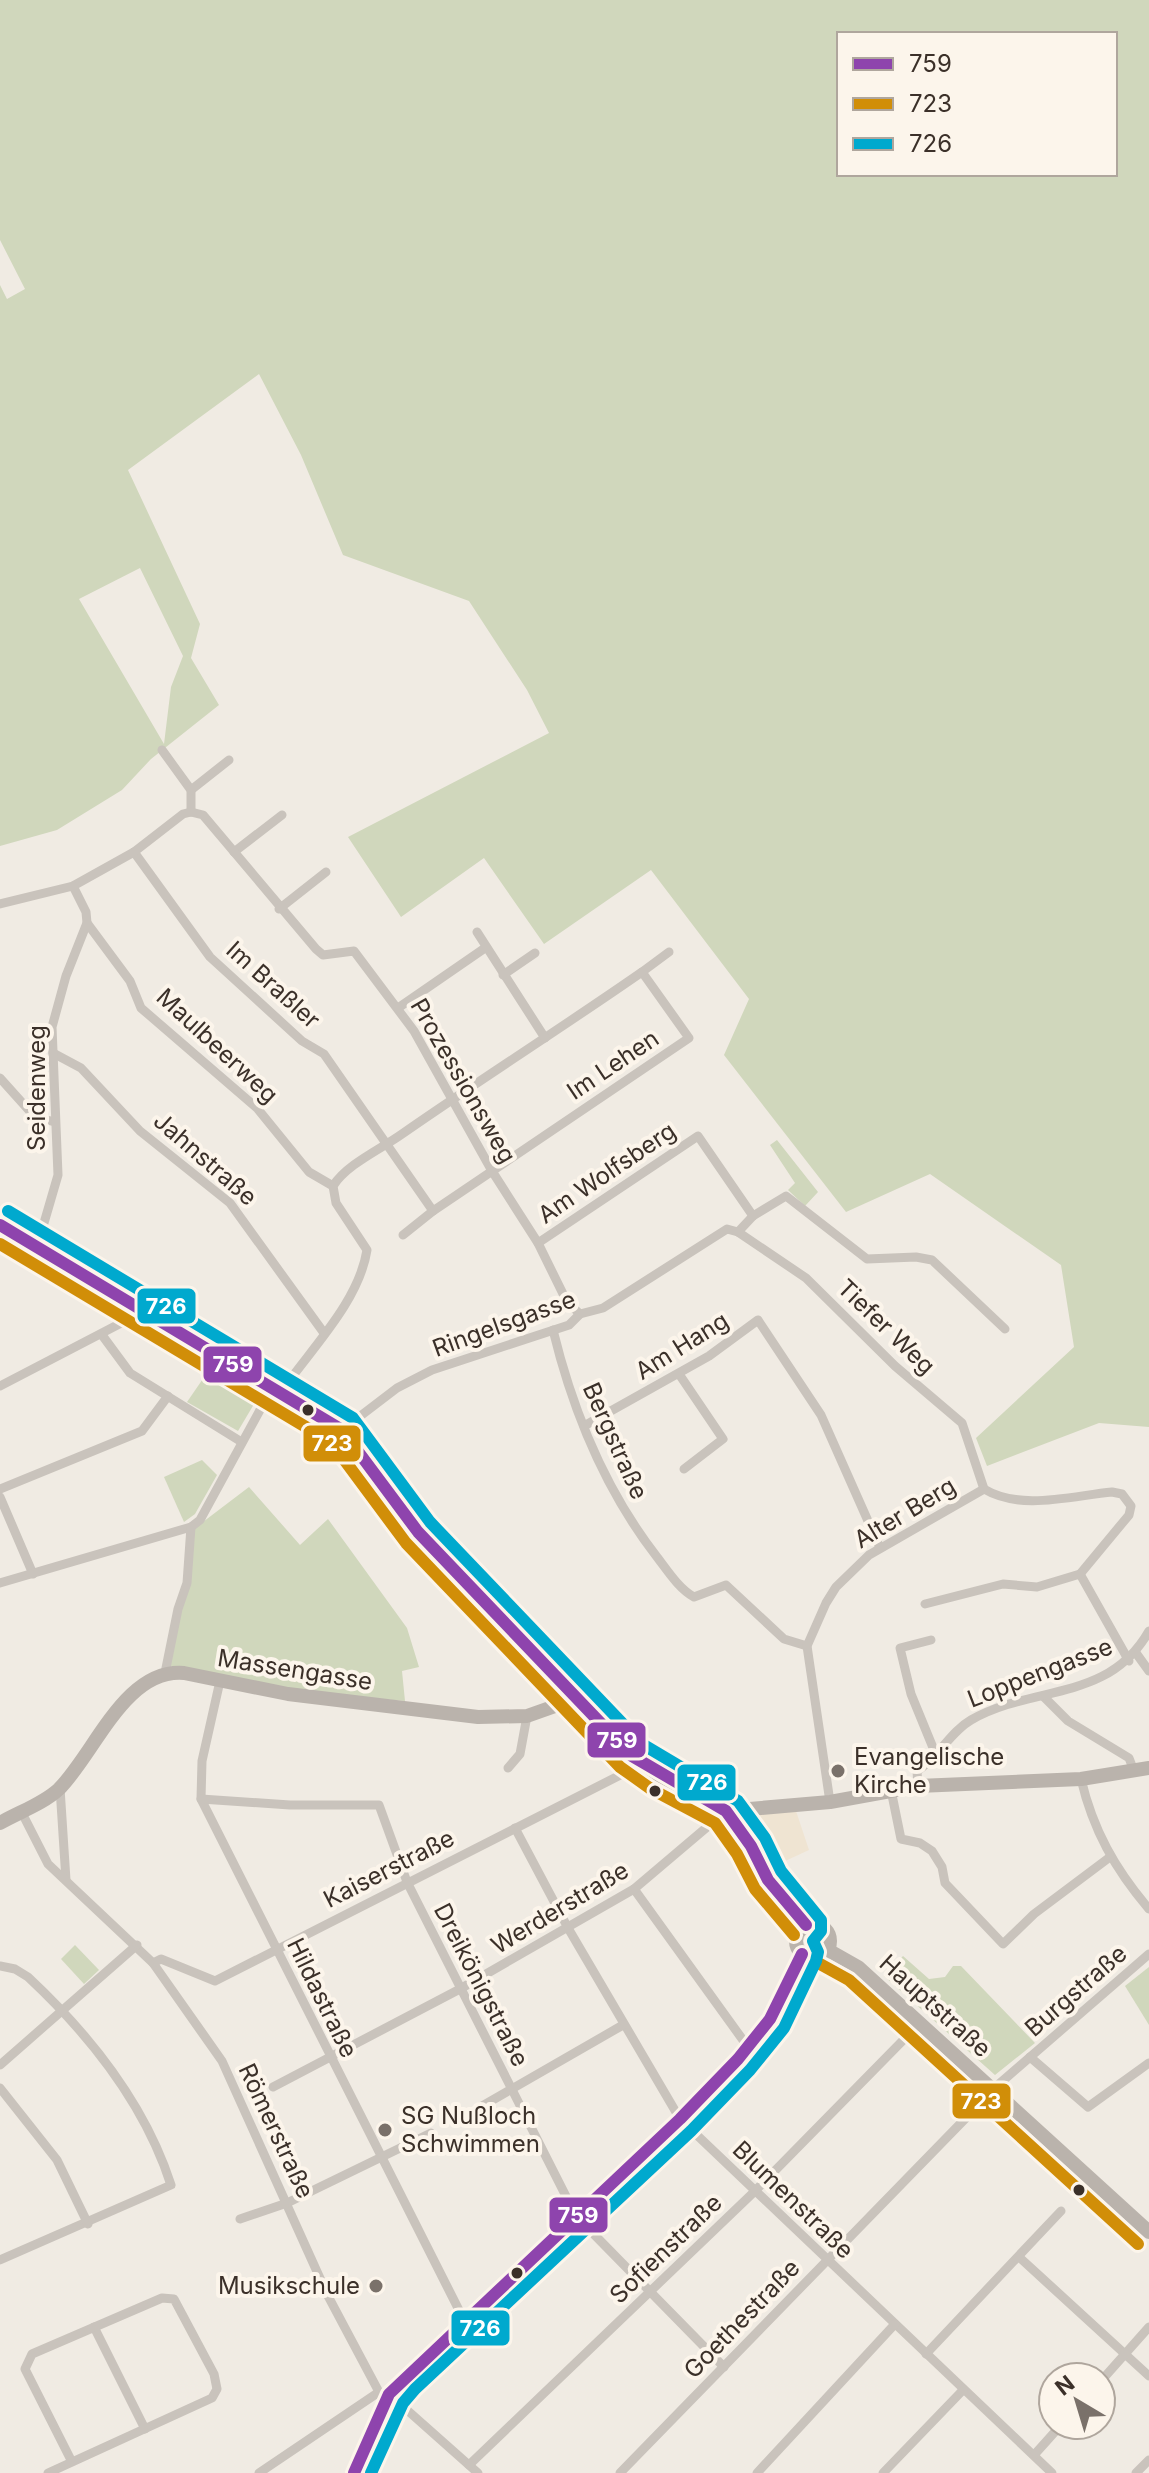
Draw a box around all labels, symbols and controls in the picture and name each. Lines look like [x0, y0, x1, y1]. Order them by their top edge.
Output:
legend [837, 32, 1117, 176]
text: 759 [909, 49, 952, 78]
text: 723 [909, 89, 952, 118]
text: 726 [909, 129, 952, 158]
street label: Im Braßler [221, 935, 326, 1034]
street label: Maulbeerweg [151, 982, 284, 1109]
street label: Prozessionsweg [405, 993, 522, 1168]
street label: Im Lehen [561, 1023, 664, 1106]
street label: Seidenweg [22, 1025, 51, 1151]
street label: Jahnstraße [148, 1106, 263, 1211]
street label: Am Wolfsberg [532, 1116, 681, 1229]
street label: Tiefer Weg [832, 1273, 941, 1380]
street label: Ringelsgasse [428, 1284, 579, 1363]
line badge: 726 [136, 1287, 197, 1325]
text: 726 [146, 1293, 186, 1319]
street label: Am Hang [630, 1306, 734, 1386]
line badge: 759 [202, 1345, 263, 1384]
text: 759 [213, 1351, 253, 1377]
street label: Bergstraße [577, 1378, 654, 1504]
unlabelled marker [300, 1402, 316, 1418]
line badge: 723 [302, 1424, 362, 1463]
text: 723 [312, 1430, 352, 1456]
street label: Alter Berg [849, 1471, 961, 1554]
street label: Loppengasse [963, 1632, 1116, 1713]
street label: Massengasse [216, 1643, 374, 1696]
line badge: 759 [586, 1721, 647, 1759]
text: 759 [597, 1727, 637, 1753]
place label: Evangelische Kirche [854, 1742, 1004, 1799]
marker: Evangelische Kirche [829, 1762, 847, 1780]
line badge: 726 [676, 1763, 737, 1802]
text: 726 [687, 1769, 727, 1795]
unlabelled marker [647, 1783, 663, 1799]
street label: Kaiserstraße [319, 1823, 459, 1914]
street label: Werderstraße [486, 1855, 633, 1960]
street label: Dreikönigstraße [428, 1898, 535, 2071]
street label: Hildastraße [281, 1933, 364, 2062]
street label: Burgstraße [1019, 1939, 1132, 2043]
street label: Hauptstraße [874, 1948, 997, 2063]
street label: Römerstraße [233, 2059, 320, 2203]
line badge: 723 [951, 2082, 1012, 2120]
text: 723 [961, 2088, 1001, 2114]
place label: SG Nußloch Schwimmen [401, 2101, 540, 2158]
marker: SG Nußloch Schwimmen [376, 2121, 394, 2139]
street label: Blumenstraße [727, 2135, 860, 2265]
unlabelled marker [1071, 2182, 1087, 2198]
street label: Sofienstraße [604, 2188, 728, 2309]
line badge: 759 [548, 2196, 609, 2234]
text: 759 [558, 2202, 598, 2228]
street label: Goethestraße [678, 2253, 806, 2384]
unlabelled marker [509, 2265, 525, 2281]
place label: Musikschule [218, 2271, 360, 2300]
marker: Musikschule [367, 2277, 385, 2295]
line badge: 726 [450, 2309, 511, 2347]
text: 726 [460, 2315, 500, 2341]
north arrow [1037, 2361, 1117, 2441]
text: N [1050, 2370, 1079, 2401]

